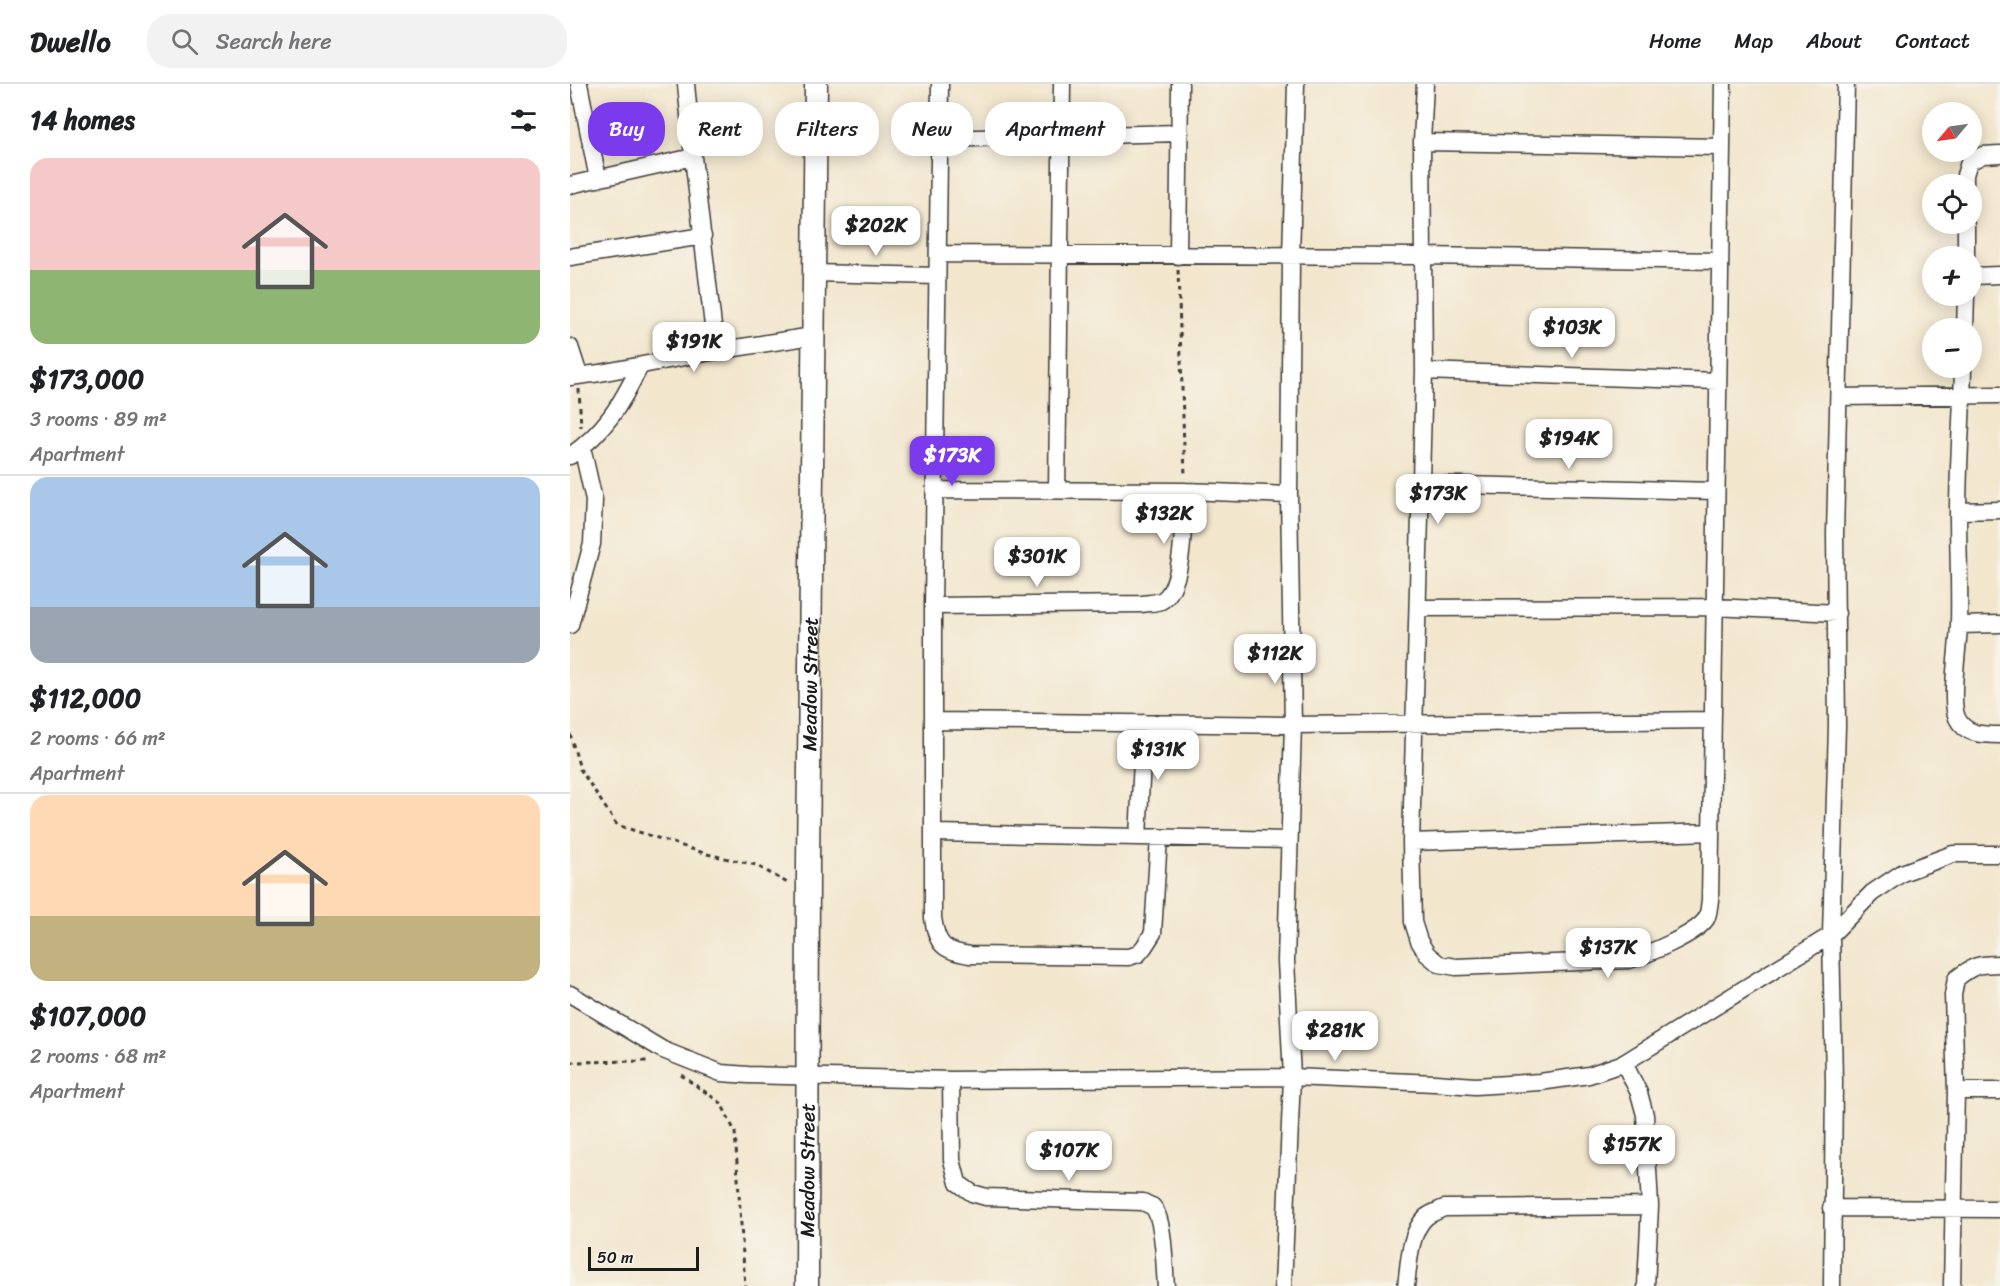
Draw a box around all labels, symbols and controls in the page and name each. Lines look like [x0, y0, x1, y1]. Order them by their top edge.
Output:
search box [147, 14, 567, 68]
text: Dwello [30, 17, 111, 66]
text: Search here [216, 22, 332, 61]
text: Home [1649, 22, 1701, 60]
text: Map [1734, 22, 1773, 60]
text: About [1806, 22, 1863, 60]
text: Contact [1896, 22, 1970, 60]
icon: search [168, 25, 201, 58]
text: 14 homes [30, 97, 135, 143]
chip: Buy [588, 102, 665, 156]
chip: Rent [677, 102, 763, 156]
chip: Filters [775, 102, 879, 156]
chip: New [891, 102, 973, 156]
chip: Apartment [985, 102, 1126, 156]
north arrow [1922, 102, 1982, 162]
map controls [1922, 102, 1982, 378]
icon: filters [507, 104, 540, 137]
button: locate [1922, 174, 1982, 234]
icon: home [231, 197, 339, 305]
pin: $202K [834, 206, 918, 257]
text: $202K [845, 208, 907, 243]
button: + [1922, 246, 1982, 306]
pin: $103K [1530, 308, 1614, 359]
text: $103K [1543, 310, 1601, 345]
button: − [1922, 318, 1982, 378]
pin: $191K [652, 322, 736, 373]
text: $191K [666, 324, 722, 359]
text: $173,000 [30, 356, 144, 402]
text: 3 rooms · 89 m² [30, 402, 167, 437]
pin: $194K [1527, 419, 1611, 470]
text: $194K [1540, 421, 1598, 456]
pin: $173K [910, 436, 994, 487]
text: Apartment [30, 437, 124, 472]
text: $173K [924, 438, 980, 473]
pin: $173K [1396, 474, 1480, 525]
text: $173K [1410, 476, 1466, 511]
pin: $132K [1122, 494, 1206, 545]
text: $132K [1136, 496, 1192, 531]
icon: home [231, 516, 339, 624]
pin: $301K [995, 537, 1079, 588]
text: $301K [1008, 539, 1066, 574]
street label: Meadow Street [792, 616, 829, 751]
pin: $112K [1233, 634, 1317, 685]
text: $112K [1248, 636, 1302, 671]
text: $112,000 [30, 675, 141, 721]
text: 2 rooms · 66 m² [30, 721, 166, 756]
pin: $131K [1116, 730, 1200, 781]
text: $131K [1131, 732, 1185, 767]
text: Apartment [30, 756, 124, 791]
icon: home [231, 834, 339, 942]
pin: $137K [1566, 928, 1650, 979]
text: $137K [1580, 930, 1636, 965]
text: $107,000 [30, 993, 146, 1039]
pin: $281K [1293, 1011, 1377, 1062]
text: $281K [1306, 1013, 1364, 1048]
text: 2 rooms · 68 m² [30, 1039, 166, 1074]
text: Apartment [30, 1074, 124, 1109]
street label: Meadow Street [790, 1103, 825, 1237]
pin: $157K [1590, 1125, 1674, 1176]
text: $157K [1603, 1127, 1661, 1162]
pin: $107K [1027, 1131, 1111, 1182]
text: $107K [1040, 1133, 1098, 1168]
text: 50 m [597, 1243, 633, 1272]
scale bar [588, 1244, 699, 1272]

